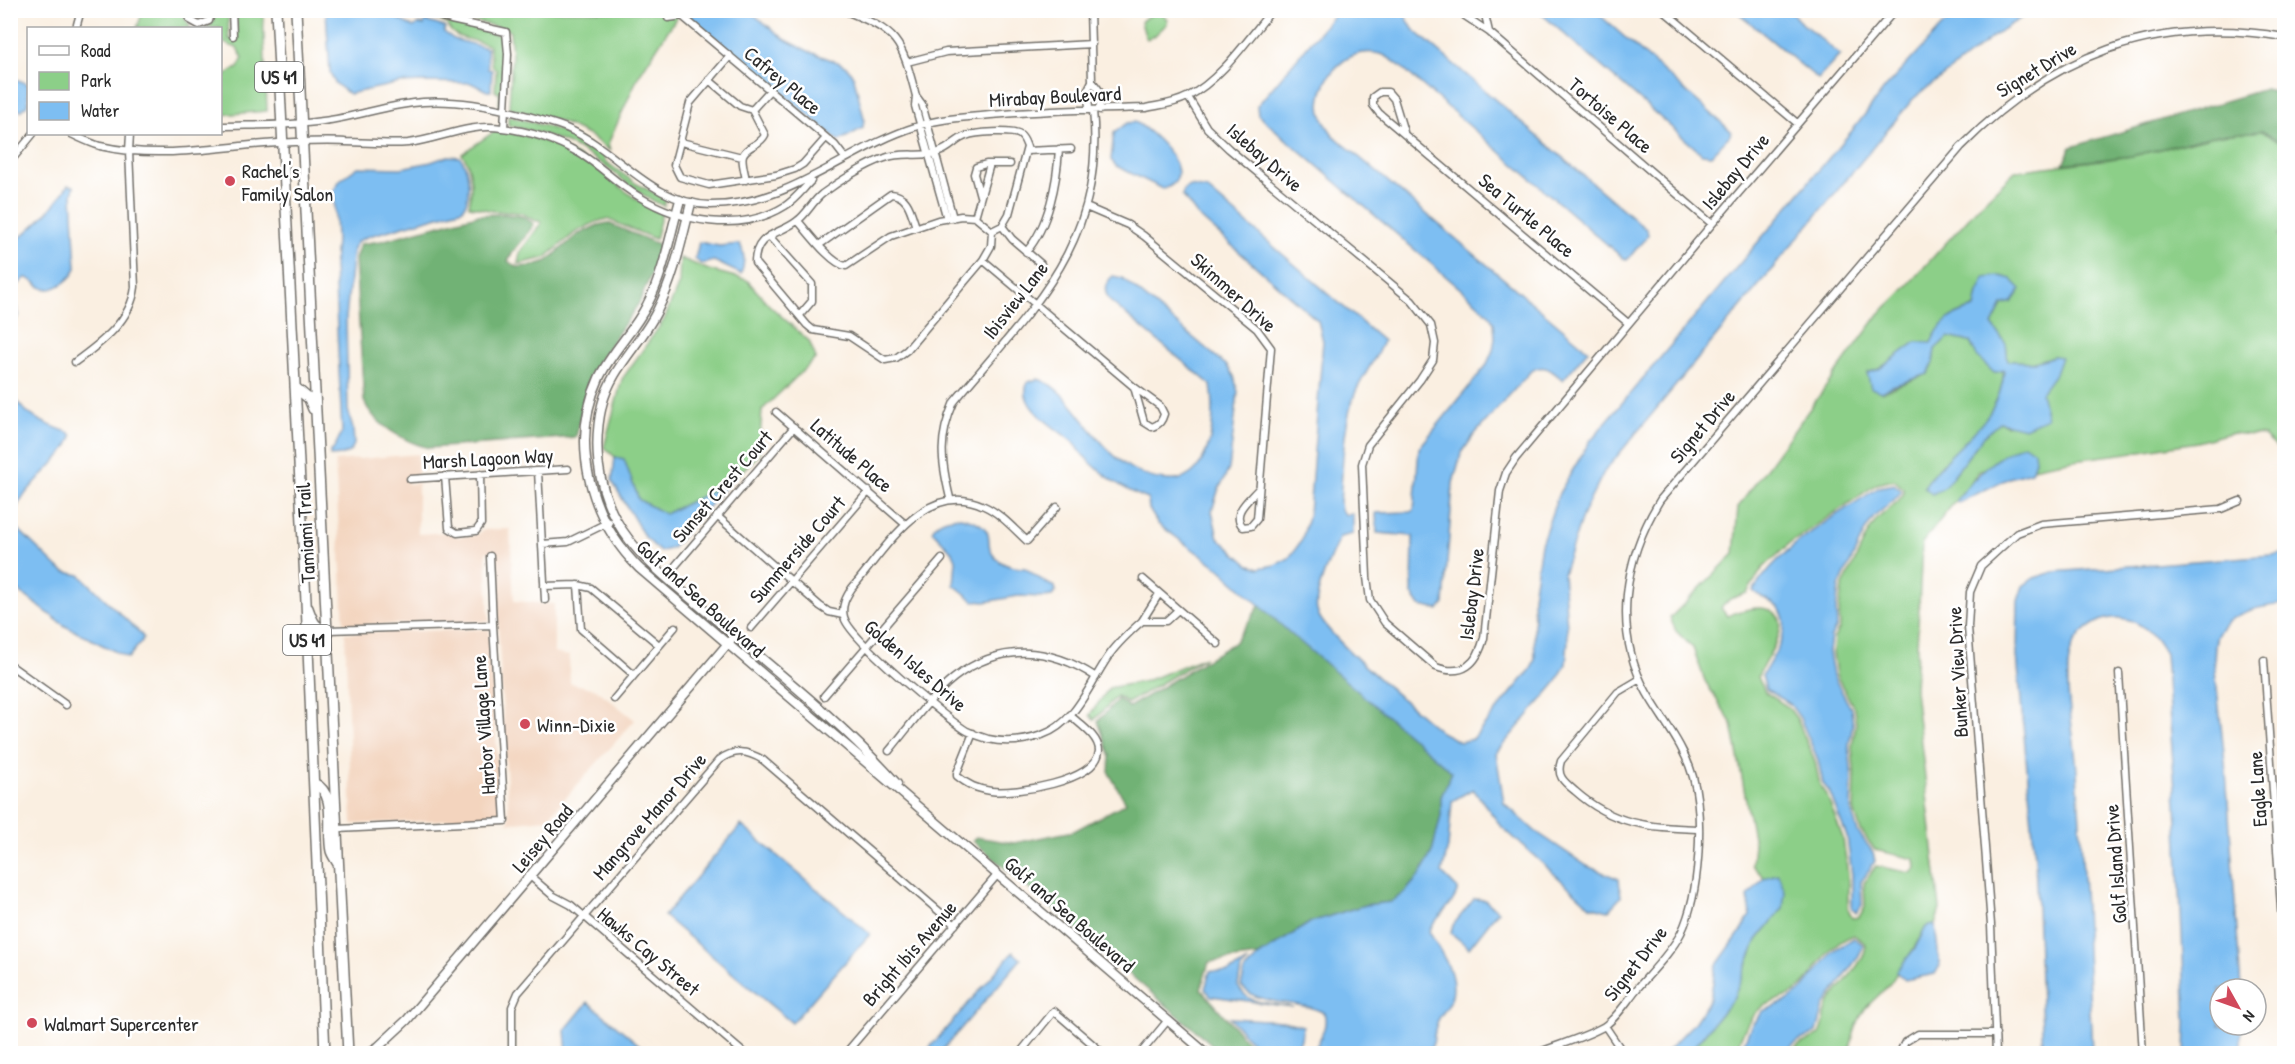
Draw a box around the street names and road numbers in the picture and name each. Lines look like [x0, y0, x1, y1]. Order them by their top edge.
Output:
street label: Signet Drive [1991, 35, 2081, 103]
street label: Cafrey Place [739, 40, 827, 120]
road number: US 41 [255, 62, 303, 92]
street label: Tortoise Place [1563, 71, 1659, 159]
street label: Mirabay Boulevard [988, 79, 1122, 113]
street label: Islebay Drive [1221, 116, 1309, 198]
street label: Islebay Drive [1695, 127, 1775, 215]
street label: Sea Turtle Place [1473, 167, 1581, 263]
street label: Skimmer Drive [1185, 246, 1283, 338]
street label: Ibisview Lane [976, 256, 1054, 344]
street label: Signet Drive [1663, 383, 1741, 469]
street label: Latitude Place [805, 412, 899, 498]
street label: Sunset Crest Court [666, 423, 779, 548]
street label: Marsh Lagoon Way [422, 441, 554, 475]
street label: Tamiami Trail [289, 481, 321, 584]
street label: Summerside Court [743, 489, 852, 608]
street label: Golf and Sea Boulevard [631, 533, 771, 663]
street label: Islebay Drive [1452, 546, 1490, 642]
street label: Bunker View Drive [1940, 606, 1974, 738]
street label: Golden Isles Drive [859, 613, 973, 717]
road number: US 41 [283, 625, 331, 655]
street label: Harbor Village Lane [465, 654, 501, 795]
street label: Mangrove Manor Drive [586, 746, 712, 886]
street label: Eagle Lane [2241, 750, 2273, 828]
street label: Leisey Road [505, 798, 579, 878]
street label: Golf Island Drive [2097, 803, 2133, 924]
street label: Golf and Sea Boulevard [999, 850, 1141, 978]
street label: Bright Ibis Avenue [856, 894, 962, 1011]
street label: Hawks Cay Street [592, 900, 707, 1002]
street label: Signet Drive [1597, 920, 1673, 1006]

